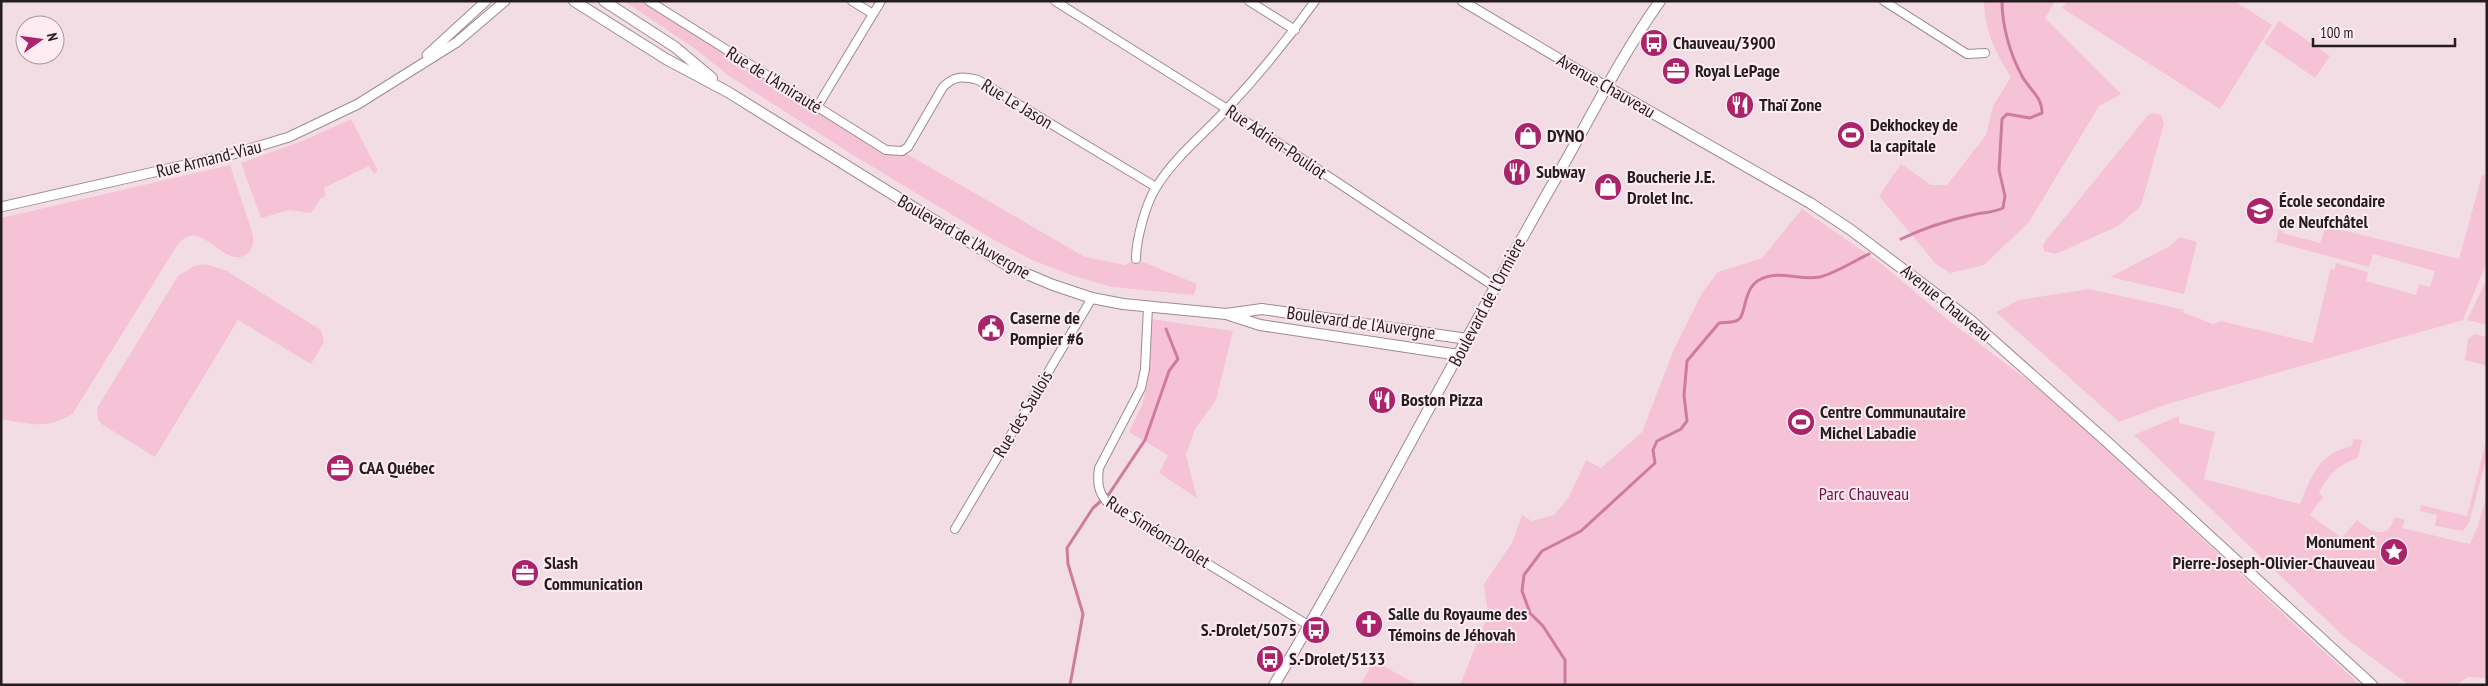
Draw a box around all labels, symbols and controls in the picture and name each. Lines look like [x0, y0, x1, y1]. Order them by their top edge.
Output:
north arrow [15, 15, 65, 65]
scale bar [2313, 15, 2456, 47]
text: 100 m [2320, 23, 2353, 42]
bus stop icon: Chauveau/3900 [1639, 28, 1669, 58]
text: N [43, 31, 62, 43]
place label: Chauveau/3900 [1673, 31, 1776, 54]
street label: Rue de l'Amirauté [722, 41, 826, 118]
street label: Avenue Chauveau [1553, 48, 1660, 123]
office icon: Royal LePage [1661, 56, 1691, 86]
place label: Royal LePage [1695, 59, 1780, 82]
street label: Rue Le Jason [978, 73, 1057, 134]
restaurant icon: Thaï Zone [1725, 90, 1755, 120]
place label: Thaï Zone [1759, 93, 1822, 116]
street label: Rue Adrien-Pouliot [1221, 99, 1331, 184]
place label: Dekhockey de la capitale [1870, 113, 1958, 157]
sports icon: Dekhockey de la capitale [1836, 120, 1866, 150]
shop icon: DYNO [1513, 121, 1543, 151]
place label: DYNO [1547, 124, 1585, 147]
street label: Rue Armand-Viau [154, 134, 264, 183]
restaurant icon: Subway [1502, 157, 1532, 187]
place label: Subway [1536, 160, 1586, 183]
place label: Boucherie J.E. Drolet Inc. [1627, 165, 1715, 209]
shop icon: Boucherie J.E. Drolet Inc. [1593, 172, 1623, 202]
street label: Boulevard de l'Auvergne [894, 189, 1035, 284]
place label: École secondaire de Neufchâtel [2279, 189, 2386, 233]
school or university icon: École secondaire de Neufchâtel [2245, 196, 2275, 226]
street label: Boulevard de l'Ormière [1443, 234, 1530, 370]
street label: Avenue Chauveau [1896, 259, 1996, 346]
street label: Boulevard de l'Auvergne [1285, 301, 1437, 344]
place label: Caserne de Pompier #6 [1010, 306, 1084, 350]
public building icon: Caserne de Pompier #6 [976, 313, 1006, 343]
street label: Rue des Saulois [988, 366, 1058, 461]
restaurant icon: Boston Pizza [1367, 385, 1397, 415]
place label: Boston Pizza [1401, 388, 1483, 411]
place label: Centre Communautaire Michel Labadie [1820, 400, 1966, 444]
sports icon: Centre Communautaire Michel Labadie [1786, 407, 1816, 437]
office icon: CAA Québec [325, 453, 355, 483]
place label: CAA Québec [359, 456, 436, 479]
park label: Parc Chauveau [1819, 482, 1909, 505]
street label: Rue Siméon-Drolet [1102, 491, 1214, 573]
place label: Monument Pierre-Joseph-Olivier-Chauveau [2172, 530, 2376, 574]
place icon: Monument Pierre-Joseph-Olivier-Chauveau [2379, 537, 2409, 567]
place label: Slash Communication [544, 551, 643, 595]
office icon: Slash Communication [510, 558, 540, 588]
place label: Salle du Royaume des Témoins de Jéhovah [1388, 602, 1527, 646]
church icon: Salle du Royaume des Témoins de Jéhovah [1354, 609, 1384, 639]
bus stop icon: S.-Drolet/5075 [1301, 615, 1331, 645]
place label: S.-Drolet/5075 [1201, 618, 1297, 641]
bus stop icon: S.-Drolet/5133 [1255, 644, 1285, 674]
place label: S.-Drolet/5133 [1289, 647, 1385, 670]

